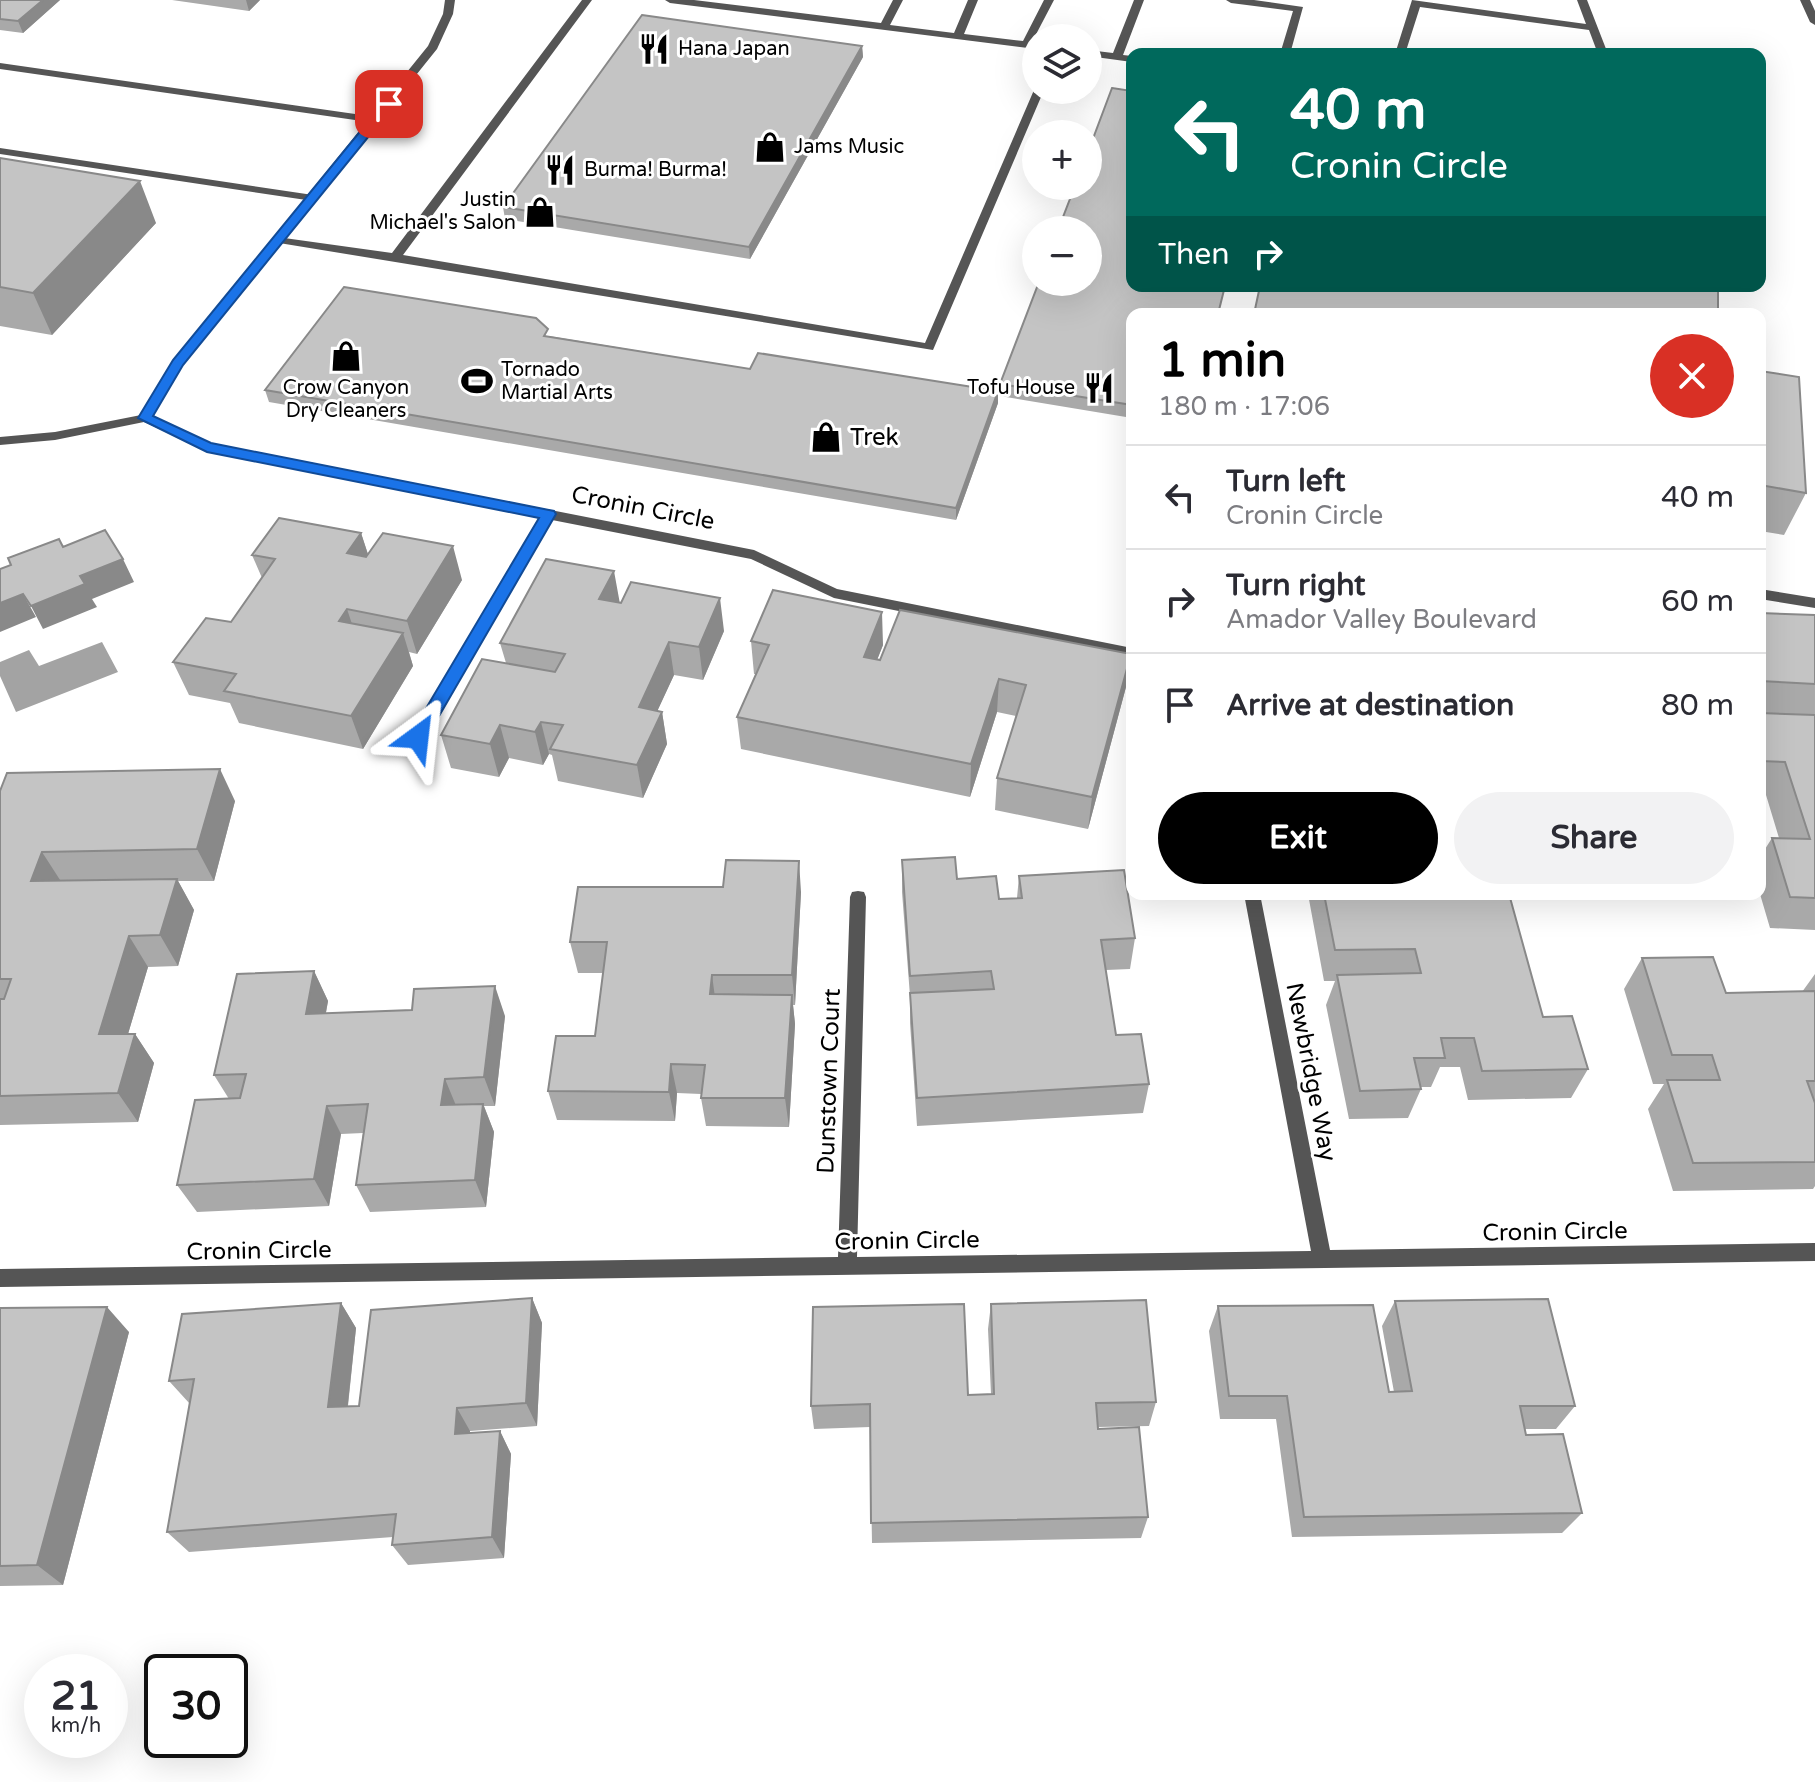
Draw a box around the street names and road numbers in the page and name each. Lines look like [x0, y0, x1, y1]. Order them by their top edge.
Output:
street label: Cronin Circle [569, 480, 717, 536]
street label: Newbridge Way [1279, 980, 1343, 1164]
street label: Dunstown Court [811, 988, 847, 1174]
street label: Cronin Circle [1482, 1216, 1628, 1248]
street label: Cronin Circle [834, 1225, 980, 1257]
street label: Cronin Circle [186, 1235, 332, 1267]

